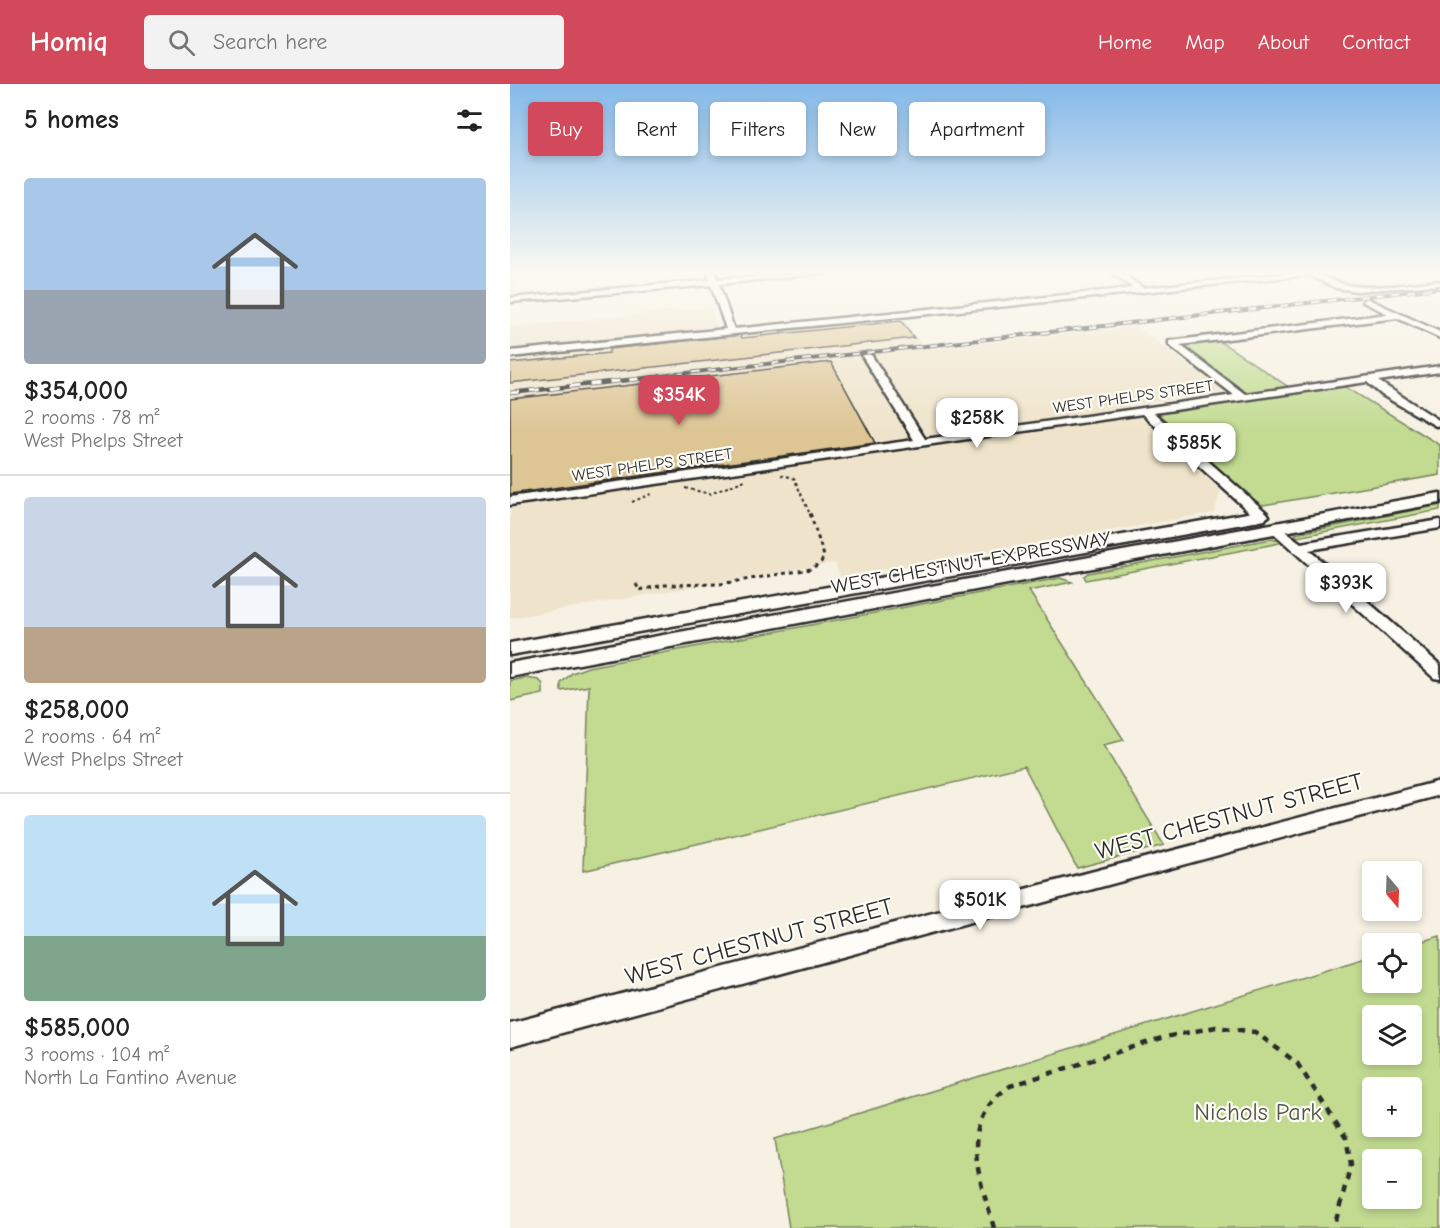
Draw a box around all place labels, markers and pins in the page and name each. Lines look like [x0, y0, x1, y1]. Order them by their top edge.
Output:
pin: $354K [637, 375, 721, 426]
pin: $258K [935, 398, 1019, 449]
pin: $585K [1152, 423, 1236, 474]
pin: $393K [1304, 563, 1388, 614]
pin: $501K [938, 880, 1022, 931]

